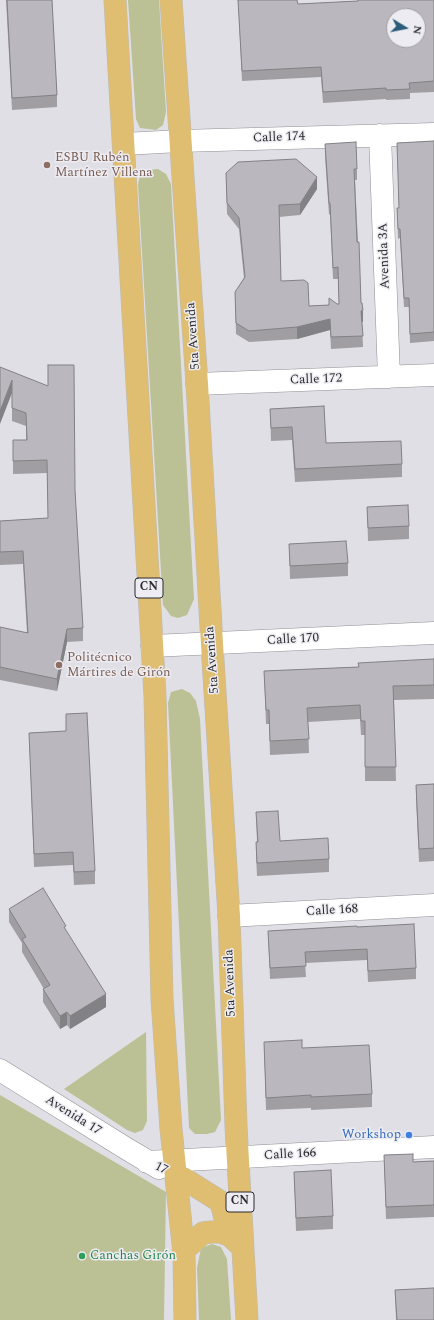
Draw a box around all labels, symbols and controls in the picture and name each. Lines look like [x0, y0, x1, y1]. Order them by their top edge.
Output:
north arrow [386, 8, 426, 48]
text: N [408, 24, 426, 36]
street label: Calle 174 [253, 129, 305, 147]
place label: ESBU Rubén Martínez Villena [55, 150, 153, 181]
marker: ESBU Rubén Martínez Villena [42, 160, 52, 170]
street label: Avenida 3A [376, 223, 394, 289]
street label: 5ta Avenida [184, 302, 204, 370]
street label: Calle 172 [290, 371, 342, 389]
road number: CN [135, 578, 163, 598]
street label: 5ta Avenida [203, 626, 223, 694]
street label: Calle 170 [266, 631, 320, 649]
place label: Politécnico Mártires de Girón [67, 650, 171, 681]
marker: Politécnico Mártires de Girón [54, 660, 64, 670]
street label: Calle 168 [305, 902, 359, 920]
street label: 5ta Avenida [222, 949, 240, 1017]
street label: Avenida 17 [42, 1093, 104, 1139]
place label: Workshop [342, 1127, 401, 1143]
marker: Workshop [404, 1130, 414, 1140]
street label: Calle 166 [263, 1146, 317, 1164]
street label: 17 [152, 1159, 170, 1179]
road number: CN [226, 1192, 254, 1212]
place label: Canchas Girón [90, 1248, 176, 1264]
marker: Canchas Girón [77, 1251, 87, 1261]

